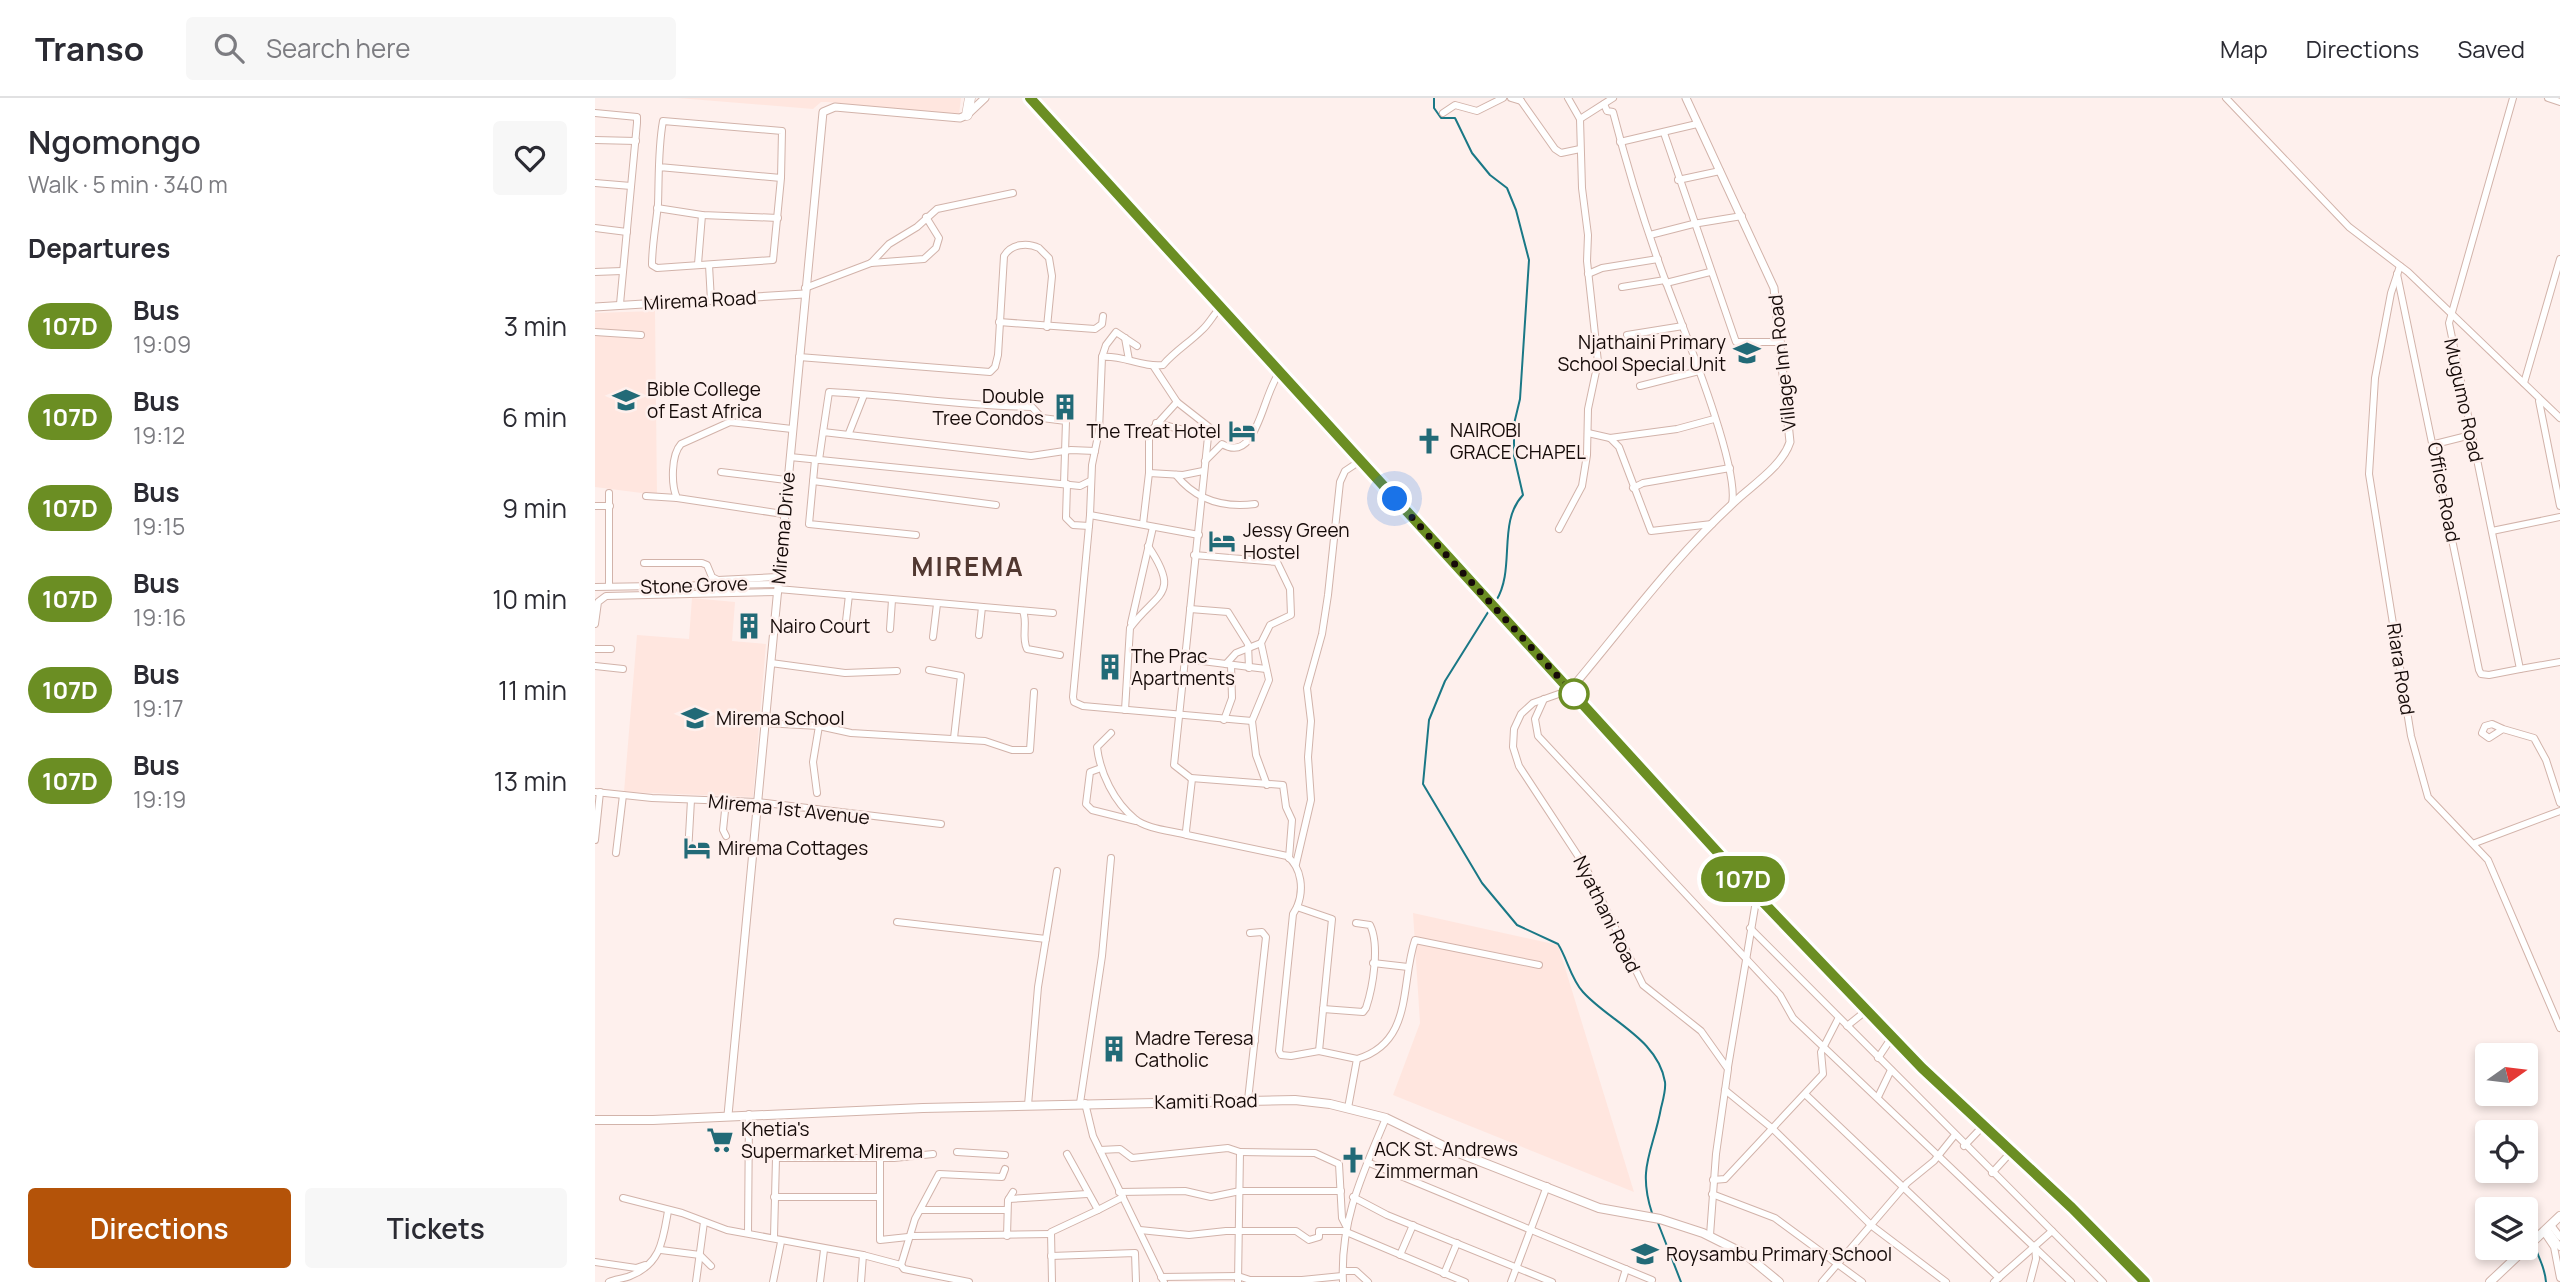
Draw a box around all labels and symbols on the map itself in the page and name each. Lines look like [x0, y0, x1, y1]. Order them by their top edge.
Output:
street label: Mirema Road [643, 284, 757, 316]
street label: Village Inn Road [1762, 294, 1802, 432]
place label: Njathaini Primary School Special Unit [1558, 329, 1726, 377]
street label: Mugumo Road [2438, 336, 2490, 464]
school or university icon: Njathaini Primary School Special Unit [1732, 338, 1762, 368]
place label: Bible College of East Africa [647, 376, 762, 424]
place label: Double Tree Condos [933, 383, 1044, 431]
school or university icon: Bible College of East Africa [611, 385, 641, 415]
building icon: Double Tree Condos [1050, 392, 1080, 422]
hotel icon: The Treat Hotel [1227, 416, 1257, 446]
place label: NAIROBI GRACE CHAPEL [1450, 417, 1586, 465]
place label: The Treat Hotel [1087, 418, 1221, 444]
church icon: NAIROBI GRACE CHAPEL [1414, 426, 1444, 456]
street label: Office Road [2422, 440, 2466, 544]
street label: Mirema Drive [765, 471, 801, 585]
your location [1377, 481, 1412, 516]
place label: Jessy Green Hostel [1243, 517, 1350, 565]
hotel icon: Jessy Green Hostel [1207, 526, 1237, 556]
district label: MIREMA [911, 548, 1025, 584]
street label: Stone Grove [640, 570, 748, 600]
building icon: Nairo Court [734, 611, 764, 641]
place label: Nairo Court [770, 613, 870, 639]
street label: Riara Road [2381, 621, 2421, 717]
place label: The Prac Apartments [1131, 643, 1235, 691]
building icon: The Prac Apartments [1095, 652, 1125, 682]
unlabelled marker [1559, 679, 1589, 709]
school or university icon: Mirema School [680, 703, 710, 733]
place label: Mirema School [716, 705, 845, 731]
street label: Mirema 1st Avenue [707, 788, 871, 830]
hotel icon: Mirema Cottages [682, 833, 712, 863]
place label: Mirema Cottages [718, 835, 868, 861]
street label: Nyathani Road [1567, 851, 1647, 977]
line badge: 107D [1694, 856, 1792, 902]
place label: Madre Teresa Catholic [1135, 1025, 1254, 1073]
building icon: Madre Teresa Catholic [1099, 1034, 1129, 1064]
north arrow [2475, 1043, 2537, 1106]
street label: Kamiti Road [1154, 1087, 1258, 1115]
place label: Khetia's Supermarket Mirema [741, 1116, 923, 1164]
supermarket icon: Khetia's Supermarket Mirema [705, 1125, 735, 1155]
place label: ACK St. Andrews Zimmerman [1374, 1136, 1518, 1184]
church icon: ACK St. Andrews Zimmerman [1338, 1145, 1368, 1175]
school or university icon: Roysambu Primary School [1630, 1239, 1660, 1269]
place label: Roysambu Primary School [1666, 1241, 1892, 1267]

